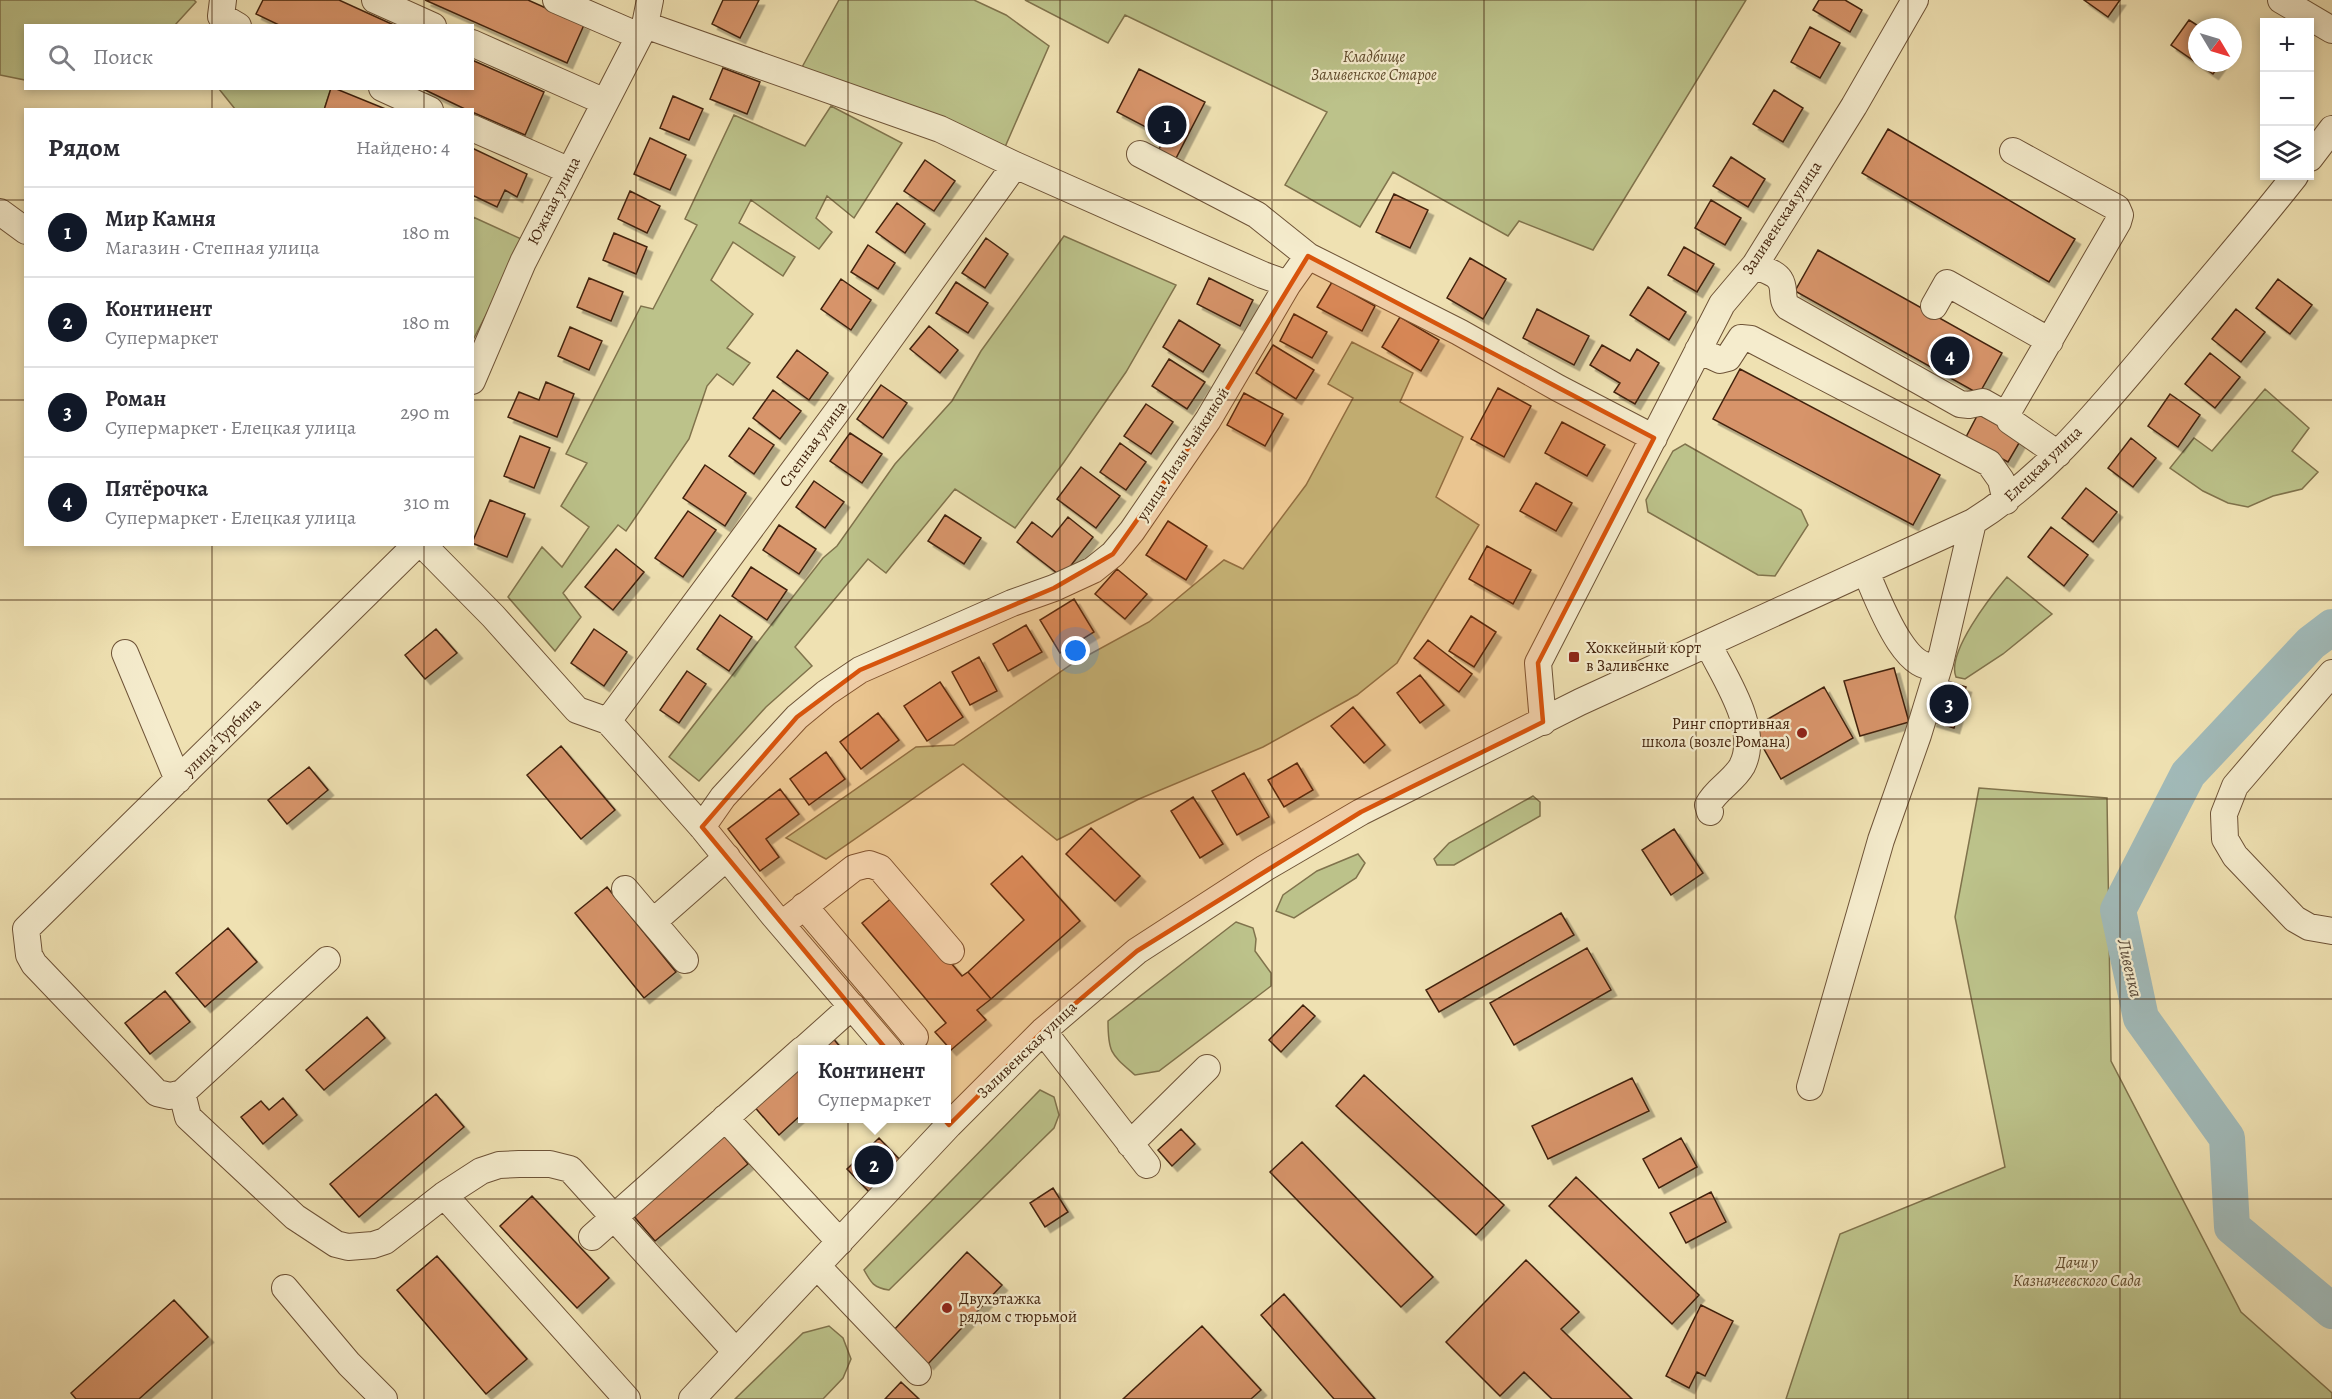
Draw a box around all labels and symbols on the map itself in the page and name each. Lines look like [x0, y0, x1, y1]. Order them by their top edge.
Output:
north arrow [2188, 18, 2242, 72]
park label: Кладбище Заливенское Старое [1311, 46, 1437, 86]
pin: 1 [1148, 102, 1186, 148]
street label: Южная улица [522, 152, 586, 249]
street label: Заливенская улица [1737, 156, 1827, 279]
pin: 4 [1930, 334, 1970, 378]
street label: улица Лизы Чайкиной [1131, 383, 1234, 526]
street label: Степная улица [774, 396, 852, 492]
street label: Елецкая улица [1999, 421, 2087, 507]
your location [1061, 636, 1090, 665]
place label: Хоккейный корт в Заливенке [1586, 637, 1701, 677]
marker: Хоккейный корт в Заливенке [1567, 650, 1581, 664]
pin: 3 [1930, 682, 1968, 726]
street label: улица Турбина [177, 693, 266, 782]
place label: Ринг спортивная школа (возле Романа) [1642, 713, 1790, 753]
marker: Ринг спортивная школа (возле Романа) [1795, 726, 1809, 740]
water label: Ливенка [2111, 935, 2148, 1000]
street label: Заливенская улица [972, 996, 1082, 1104]
pin: 2 [854, 1142, 894, 1188]
park label: Дачи у Казначеевского Сада [2013, 1252, 2141, 1292]
place label: Двухэтажка рядом с тюрьмой [959, 1288, 1077, 1328]
marker: Двухэтажка рядом с тюрьмой [940, 1301, 954, 1315]

